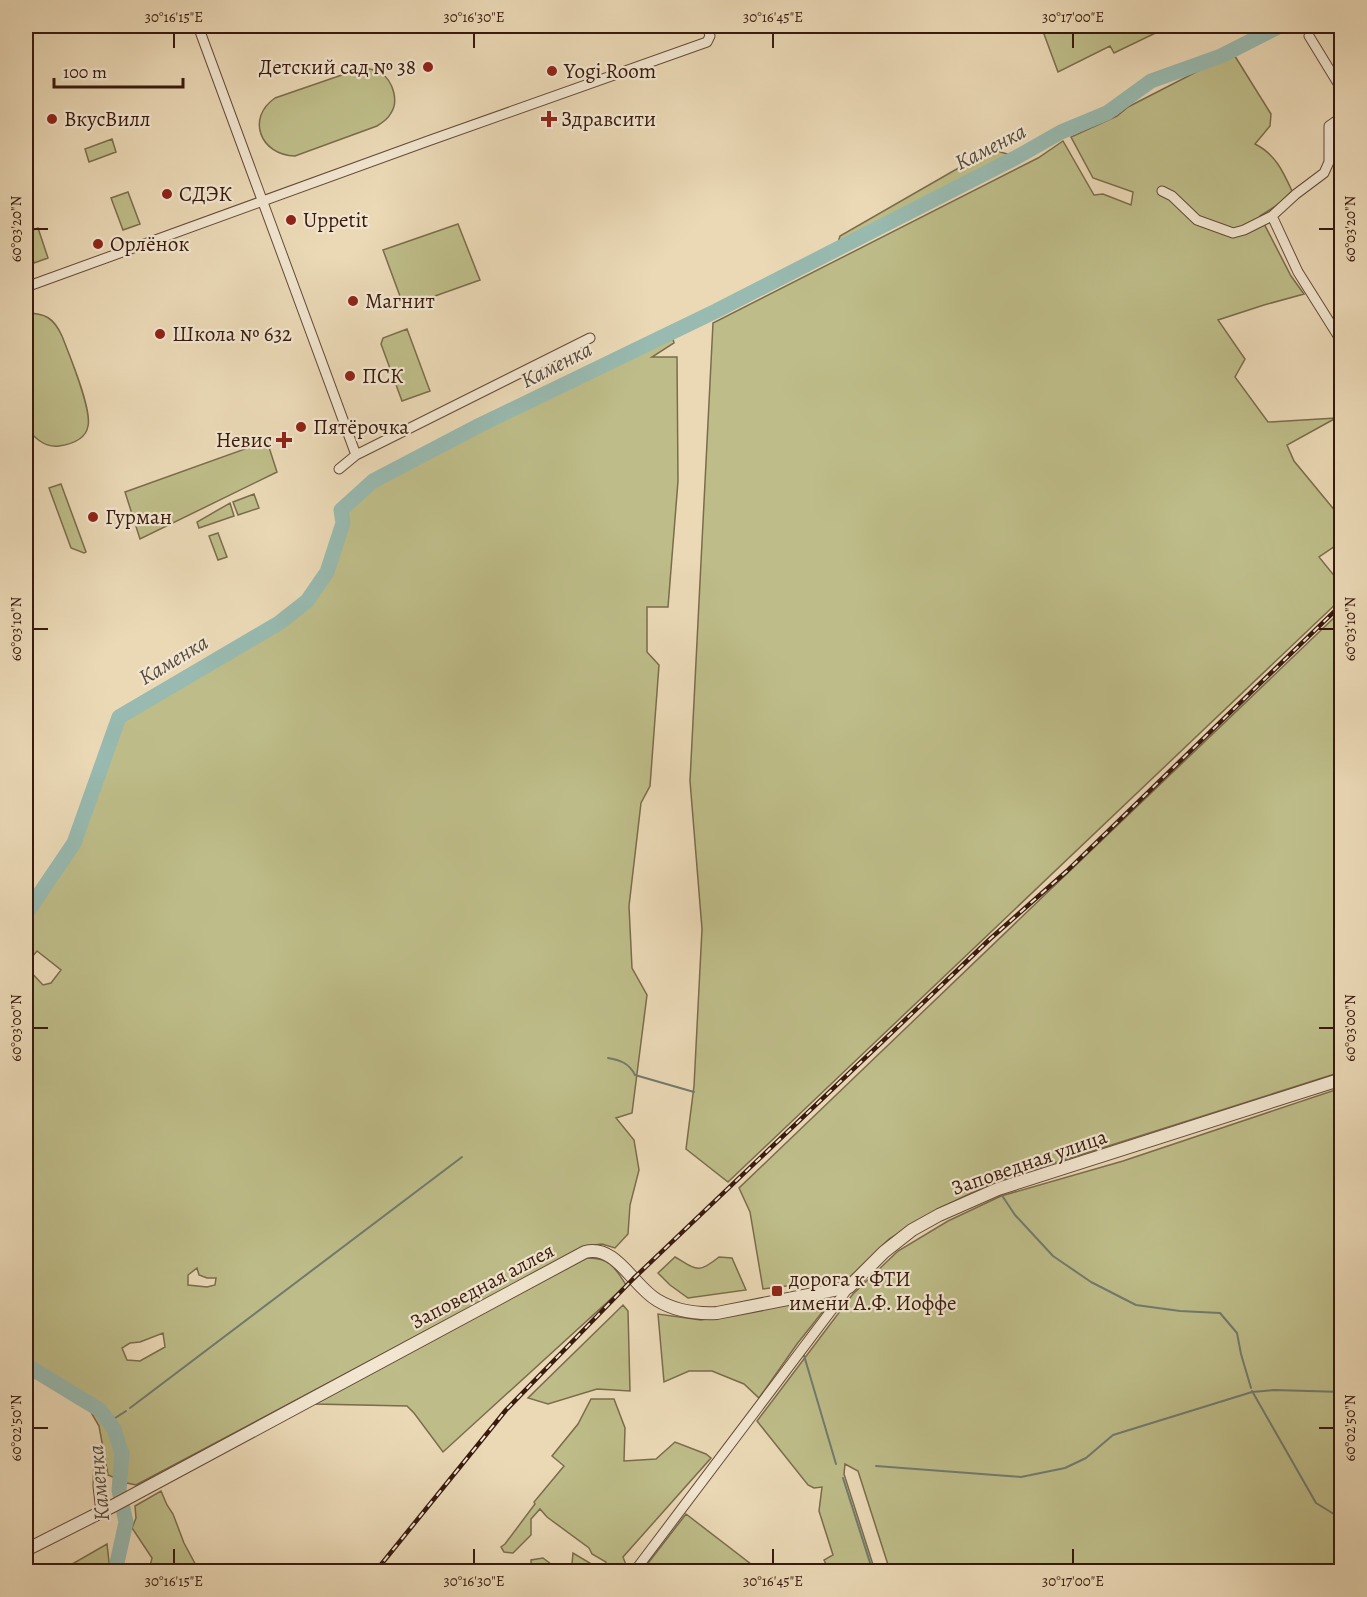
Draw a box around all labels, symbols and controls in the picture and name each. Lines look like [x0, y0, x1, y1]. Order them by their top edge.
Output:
text: 30°16'15"E [145, 7, 203, 27]
text: 30°16'30"E [443, 7, 505, 27]
text: 30°16'45"E [743, 7, 803, 27]
text: 30°17'00"E [1042, 7, 1104, 27]
scale bar [54, 51, 183, 89]
place label: Детский сад № 38 [259, 53, 416, 81]
place label: Yogi Room [563, 57, 656, 85]
text: 100 m [63, 60, 107, 84]
marker: Детский сад № 38 [421, 60, 435, 74]
marker: Yogi Room [545, 64, 559, 78]
place label: ВкусВилл [64, 105, 150, 133]
place label: Здравсити [561, 105, 656, 133]
marker: ВкусВилл [45, 112, 59, 126]
marker: Здравсити [542, 112, 556, 126]
water label: Каменка [950, 116, 1031, 178]
place label: СДЭК [179, 180, 233, 208]
marker: СДЭК [160, 187, 174, 201]
text: 60°03'20"N [6, 195, 26, 262]
text: 60°03'20"N [1340, 195, 1360, 262]
place label: Uppetit [303, 206, 368, 234]
marker: Uppetit [284, 213, 298, 227]
place label: Орлёнок [110, 230, 189, 258]
marker: Орлёнок [91, 237, 105, 251]
place label: Магнит [365, 287, 435, 315]
marker: Магнит [346, 294, 360, 308]
place label: Школа № 632 [172, 320, 292, 348]
marker: Школа № 632 [153, 327, 167, 341]
water label: Каменка [516, 334, 597, 396]
place label: ПСК [362, 362, 404, 390]
marker: ПСК [343, 369, 357, 383]
place label: Пятёрочка [313, 413, 409, 441]
marker: Пятёрочка [294, 420, 308, 434]
place label: Невис [216, 426, 272, 454]
marker: Невис [277, 433, 291, 447]
place label: Гурман [105, 503, 172, 531]
marker: Гурман [86, 510, 100, 524]
text: 60°03'10"N [6, 596, 26, 661]
text: 60°03'10"N [1340, 596, 1360, 661]
water label: Каменка [133, 627, 214, 692]
text: 60°03'00"N [6, 994, 26, 1062]
text: 60°03'00"N [1340, 994, 1360, 1062]
street label: Заповедная улица [947, 1122, 1111, 1202]
street label: Заповедная аллея [405, 1236, 559, 1336]
place label: дорога к ФТИ имени А.Ф. Иоффе [788, 1265, 957, 1317]
marker: дорога к ФТИ имени А.Ф. Иоффе [770, 1284, 784, 1298]
text: 60°02'50"N [6, 1394, 26, 1461]
text: 60°02'50"N [1340, 1394, 1360, 1461]
water label: Каменка [81, 1444, 117, 1522]
text: 30°16'15"E [145, 1571, 203, 1591]
text: 30°16'30"E [443, 1571, 505, 1591]
text: 30°16'45"E [743, 1571, 803, 1591]
text: 30°17'00"E [1042, 1571, 1104, 1591]

